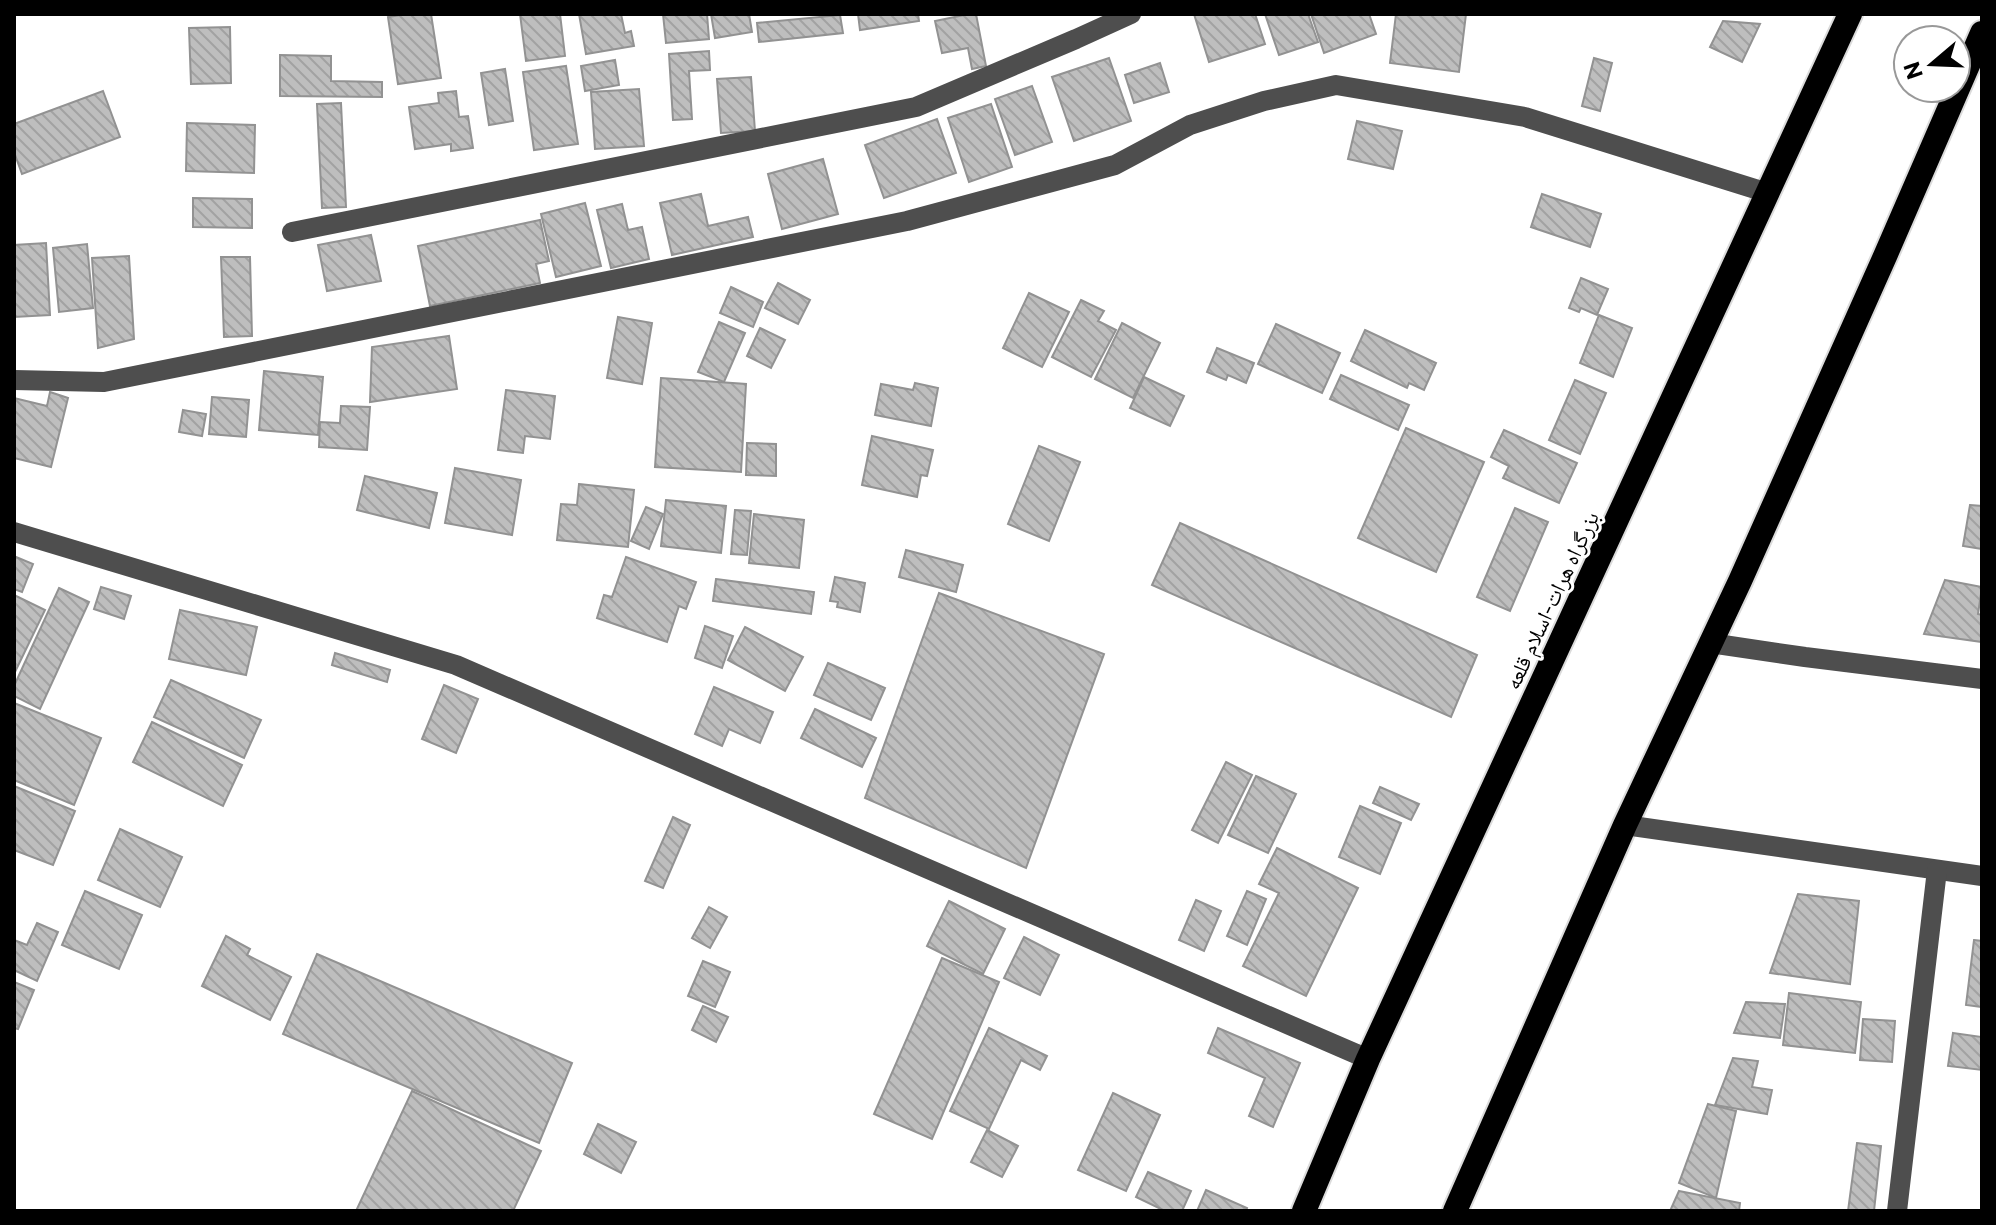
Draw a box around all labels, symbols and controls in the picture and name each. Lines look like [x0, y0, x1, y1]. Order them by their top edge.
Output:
north arrow [1892, 24, 1972, 104]
text: N [1897, 58, 1928, 83]
street label: بزرگراه هرات-اسلام قلعه [1498, 507, 1606, 694]

